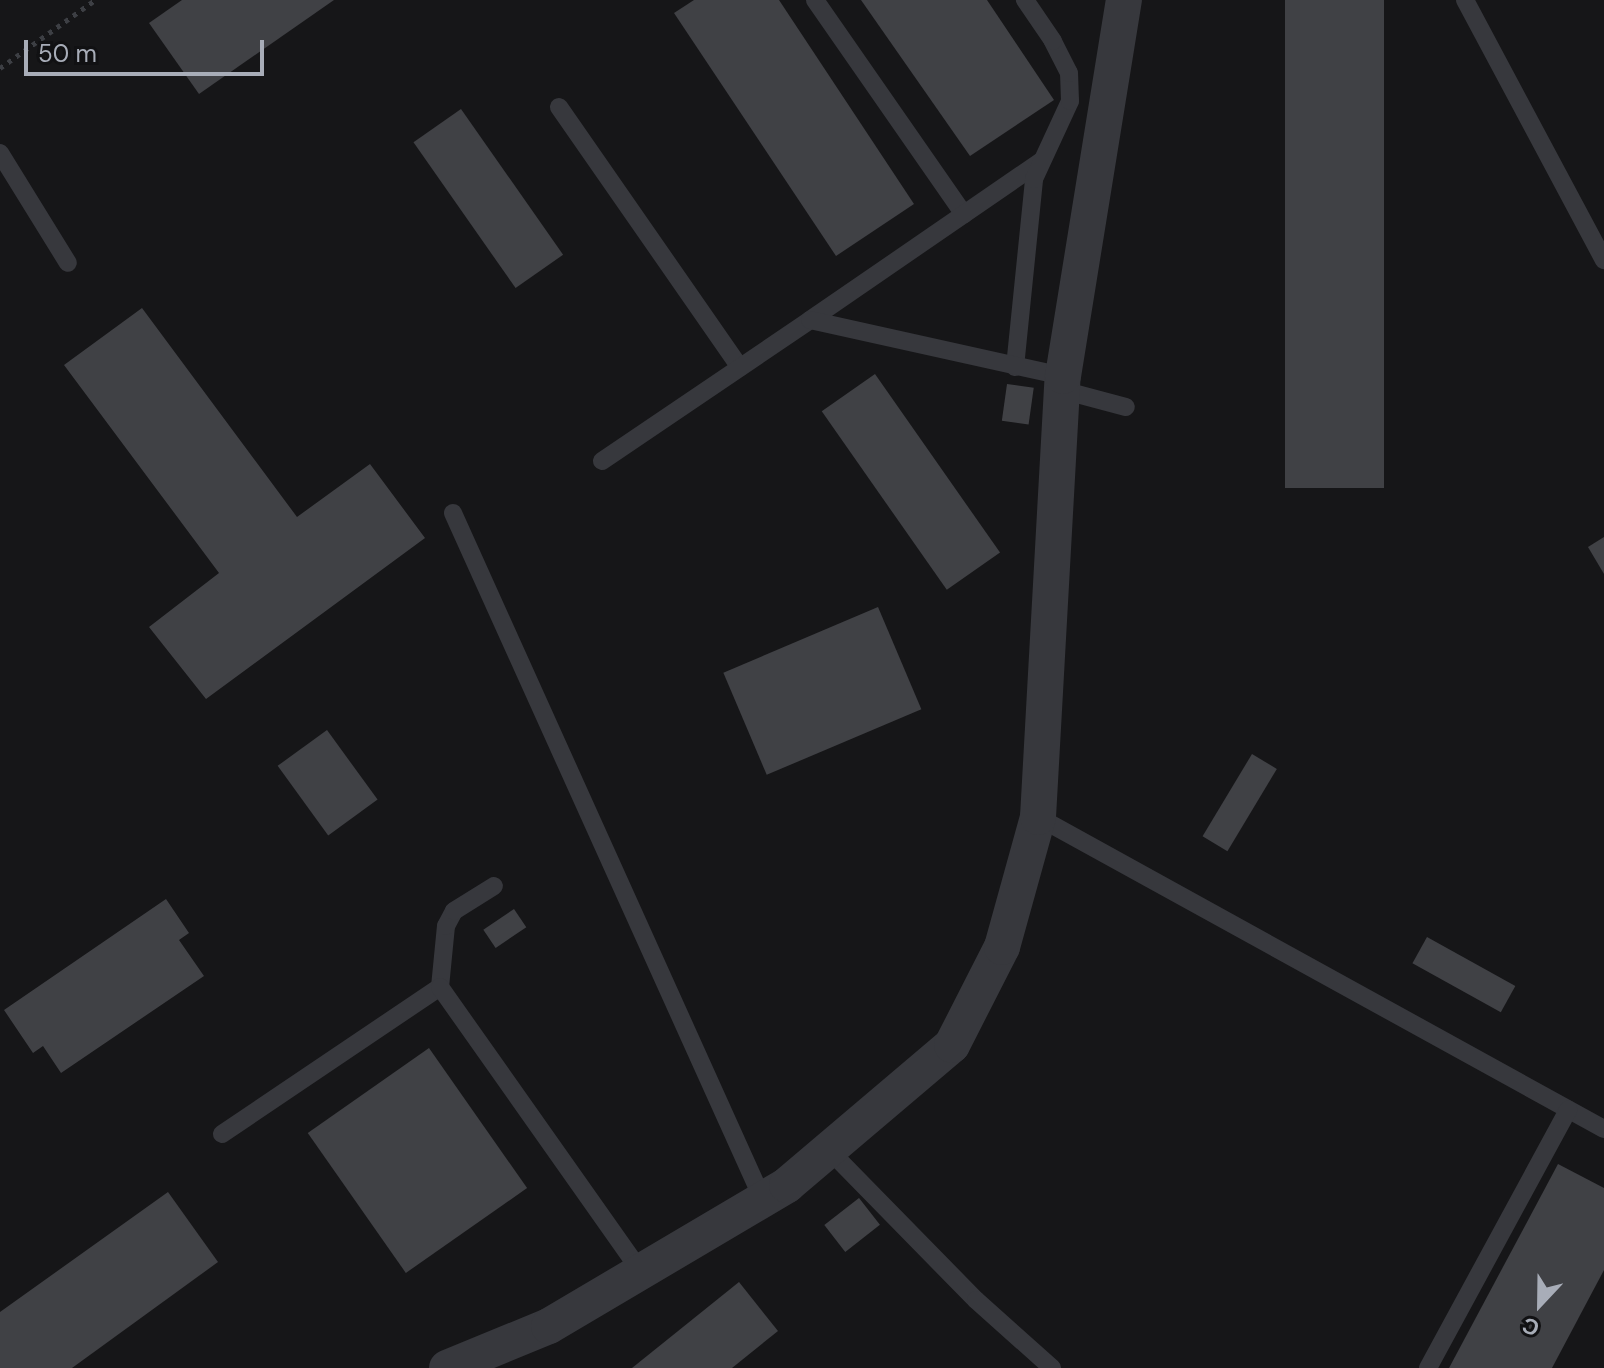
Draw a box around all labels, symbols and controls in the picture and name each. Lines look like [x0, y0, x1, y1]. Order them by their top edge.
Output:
scale bar [28, 24, 268, 74]
text: 50 m [38, 38, 97, 69]
north arrow [1500, 1264, 1580, 1344]
text: С [1518, 1310, 1544, 1343]

